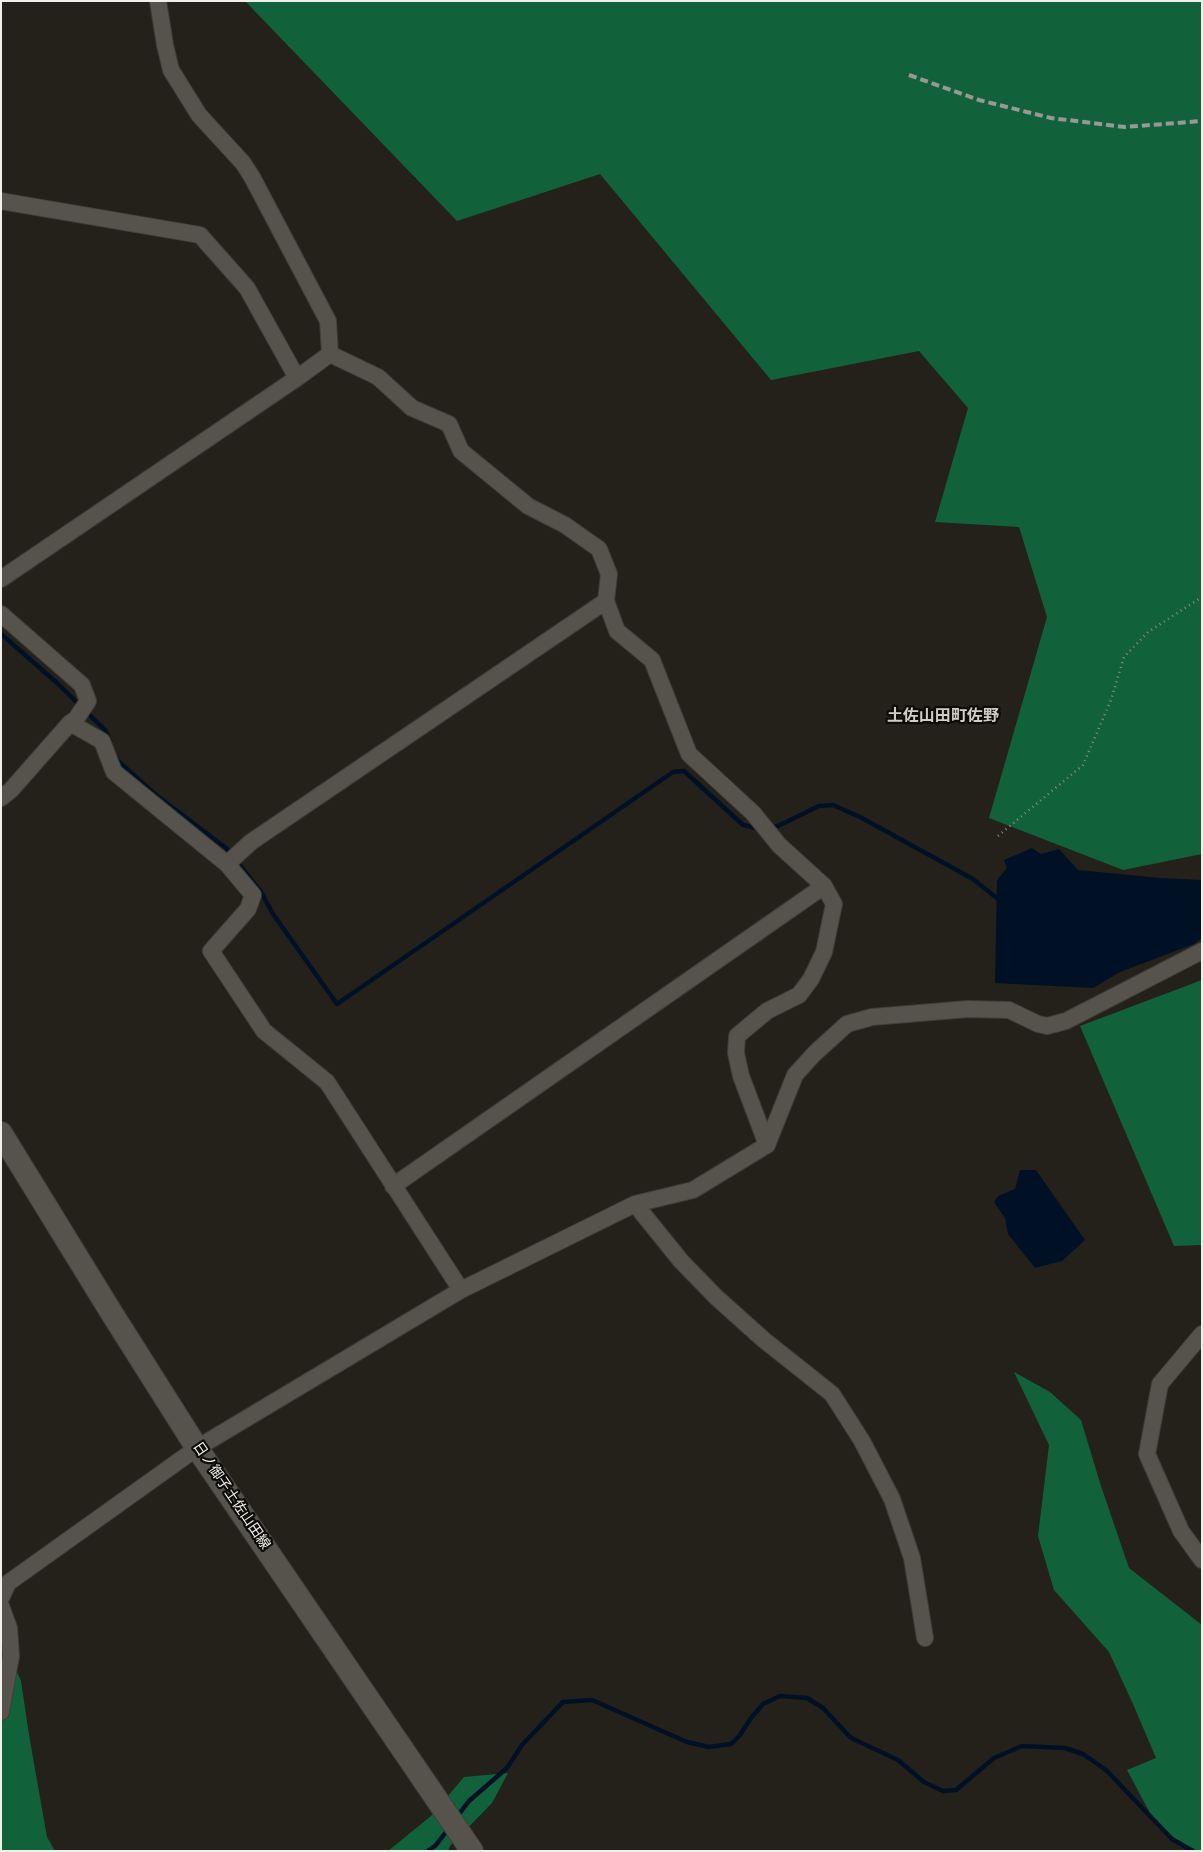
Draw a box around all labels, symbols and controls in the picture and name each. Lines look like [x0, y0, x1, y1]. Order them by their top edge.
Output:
district label: 土佐山田町佐野 [887, 707, 999, 727]
street label: 日ノ御子土佐山田線 [189, 1439, 273, 1553]

